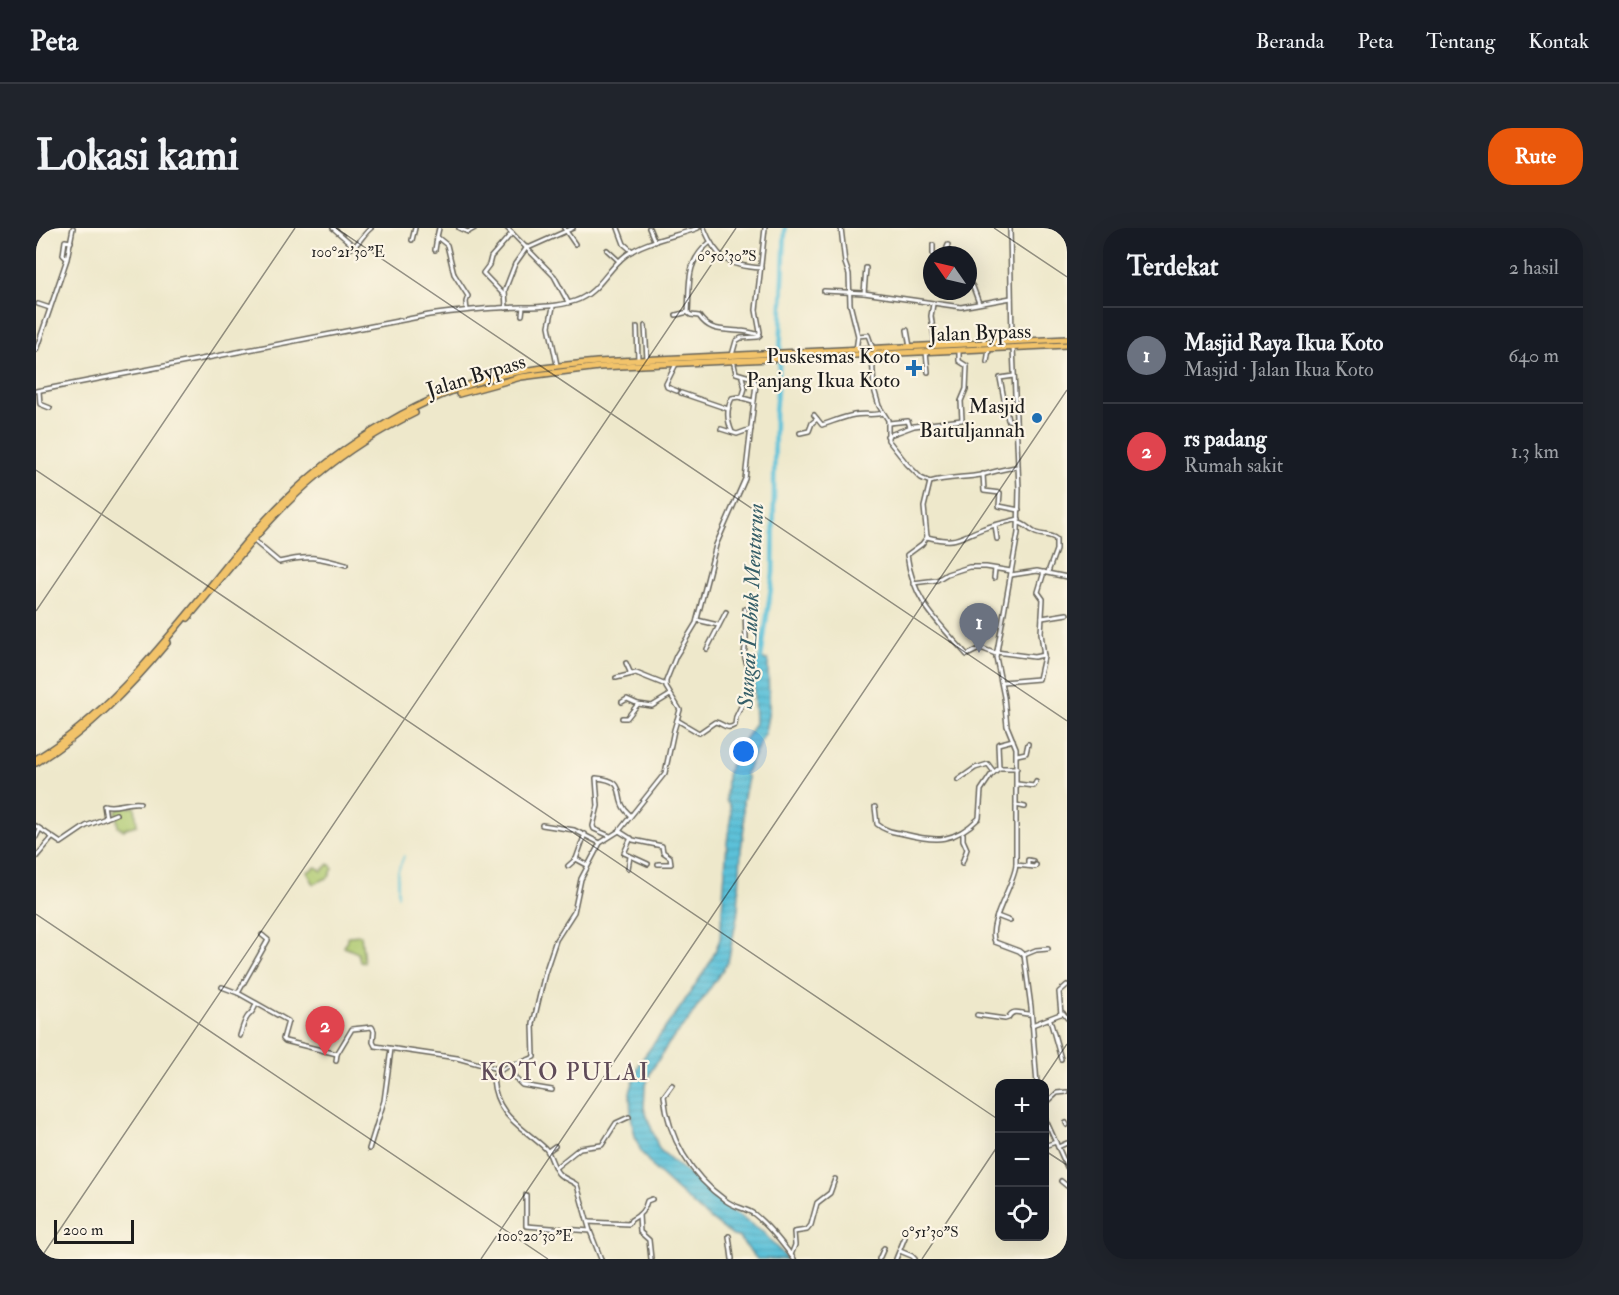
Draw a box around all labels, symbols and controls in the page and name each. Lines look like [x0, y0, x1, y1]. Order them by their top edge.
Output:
text: Peta [30, 24, 78, 59]
text: Beranda [1256, 28, 1324, 55]
text: Peta [1357, 28, 1393, 55]
text: Tentang [1426, 28, 1495, 55]
text: Kontak [1528, 28, 1589, 55]
button: Rute [1488, 128, 1583, 185]
text: Lokasi kami [36, 130, 239, 182]
text: 100°21'30"E [311, 243, 385, 262]
north arrow [923, 246, 977, 300]
text: 0°50'30"S [697, 247, 757, 266]
text: Terdekat [1127, 251, 1218, 283]
text: 2 hasil [1509, 255, 1559, 280]
street label: Jalan Bypass [927, 318, 1032, 348]
text: Masjid Raya Ikua Koto [1184, 329, 1383, 357]
place label: Puskesmas Koto Panjang Ikua Koto [746, 343, 900, 394]
text: 1 [1143, 343, 1150, 368]
text: 640 m [1508, 343, 1559, 368]
street label: Jalan Bypass [422, 348, 529, 404]
text: Masjid · Jalan Ikua Koto [1184, 357, 1374, 382]
marker: Puskesmas Koto Panjang Ikua Koto [905, 359, 923, 377]
place label: Masjid Baituljannah [919, 393, 1026, 444]
marker: Masjid Baituljannah [1030, 411, 1044, 425]
text: rs padang [1184, 425, 1267, 453]
text: 2 [1141, 439, 1152, 464]
text: 1.3 km [1511, 439, 1559, 464]
text: Rumah sakit [1184, 453, 1283, 478]
water label: Sungai Lubuk Menturun [732, 503, 770, 710]
pin: 1 [960, 604, 998, 653]
your location [729, 737, 758, 766]
pin: 2 [306, 1006, 344, 1056]
district label: KOTO PULAI [480, 1057, 650, 1088]
map controls [995, 1079, 1049, 1241]
button: + [995, 1079, 1049, 1133]
button: − [995, 1133, 1049, 1187]
button: locate [995, 1187, 1049, 1241]
scale bar [54, 1217, 134, 1244]
text: 200 m [63, 1220, 103, 1240]
text: 0°51'30"S [901, 1223, 959, 1242]
text: 100°20'30"E [497, 1227, 573, 1246]

